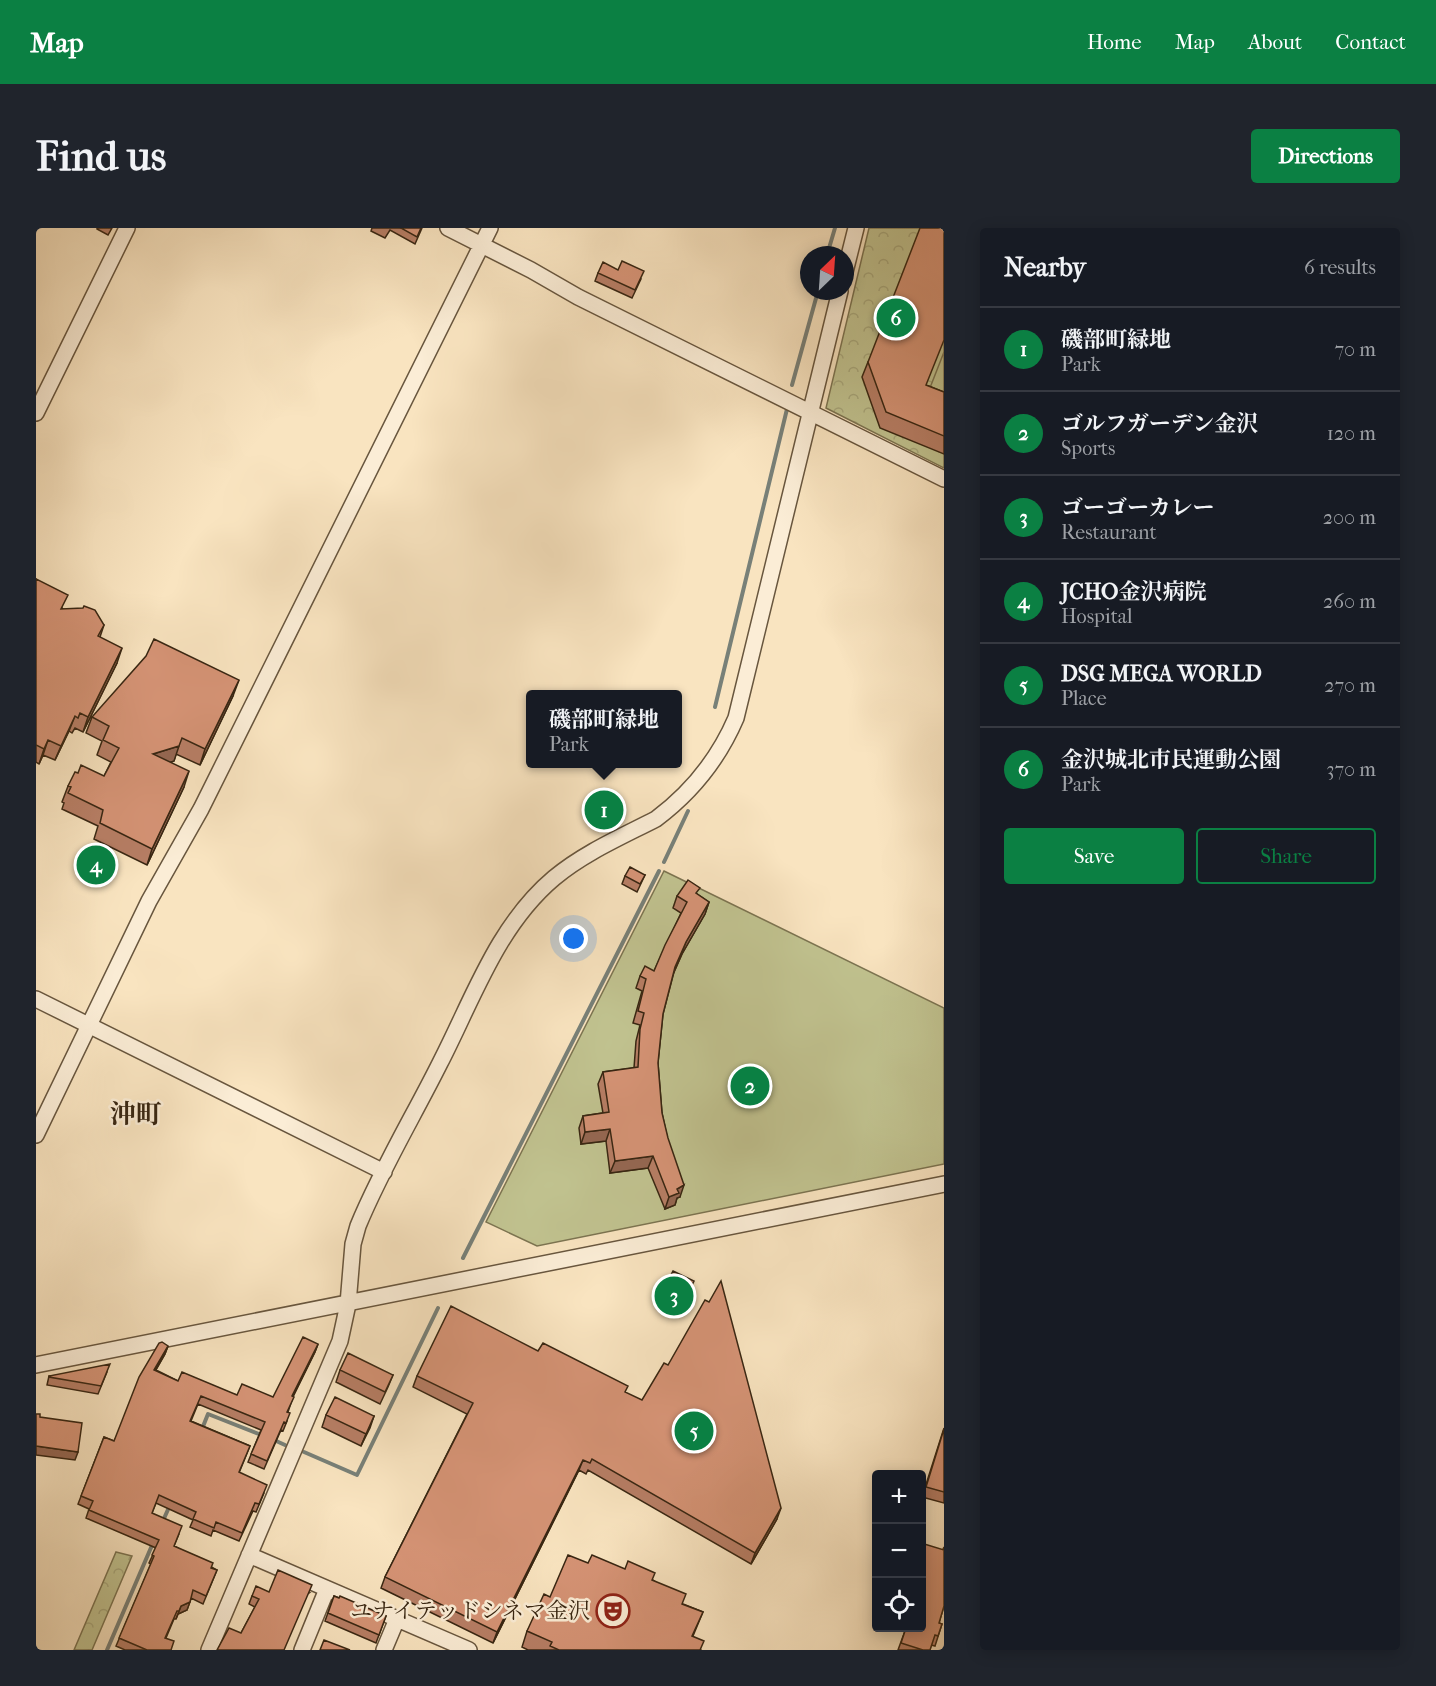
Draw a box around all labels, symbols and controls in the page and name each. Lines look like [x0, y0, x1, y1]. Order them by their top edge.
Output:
text: Map [30, 26, 84, 59]
text: Home [1087, 30, 1142, 54]
text: Map [1175, 30, 1215, 54]
text: About [1248, 30, 1302, 54]
text: Contact [1335, 30, 1406, 54]
button: Directions [1251, 129, 1400, 183]
text: Find us [36, 132, 166, 181]
north arrow [800, 246, 854, 300]
text: Nearby [1004, 252, 1086, 283]
text: 6 results [1304, 256, 1376, 279]
pin: 6 [876, 296, 916, 340]
text: 磯部町緑地 [1061, 327, 1171, 353]
text: 1 [1020, 338, 1027, 361]
text: 70 m [1334, 338, 1376, 361]
text: Park [1061, 353, 1101, 376]
text: ゴルフガーデン金沢 [1061, 411, 1258, 437]
text: 2 [1018, 422, 1029, 445]
text: 120 m [1327, 422, 1376, 445]
text: Sports [1061, 437, 1115, 460]
text: ゴーゴーカレー [1061, 495, 1215, 521]
text: 3 [1019, 506, 1028, 529]
text: 200 m [1323, 506, 1376, 529]
text: Restaurant [1061, 521, 1157, 544]
text: JCHO金沢病院 [1061, 579, 1206, 605]
text: 4 [1018, 590, 1029, 613]
text: 260 m [1323, 590, 1376, 613]
text: Hospital [1061, 605, 1133, 628]
text: DSG MEGA WORLD [1061, 661, 1262, 687]
text: 5 [1019, 674, 1028, 697]
text: 270 m [1324, 674, 1376, 697]
text: Place [1061, 687, 1107, 710]
popup [526, 690, 682, 768]
text: 磯部町緑地 [549, 707, 659, 733]
text: Park [549, 733, 589, 756]
text: 金沢城北市民運動公園 [1061, 747, 1281, 773]
text: 6 [1018, 758, 1029, 781]
text: 370 m [1326, 758, 1376, 781]
text: Park [1061, 773, 1101, 796]
pin: 1 [584, 788, 624, 832]
button: Save [1004, 828, 1184, 884]
button: Share [1196, 828, 1376, 884]
pin: 4 [76, 842, 116, 888]
your location [559, 924, 588, 953]
pin: 2 [730, 1064, 770, 1108]
district label: 沖町 [110, 1099, 162, 1130]
pin: 3 [654, 1274, 694, 1318]
pin: 5 [674, 1408, 714, 1454]
map controls [872, 1470, 926, 1632]
button: + [872, 1470, 926, 1524]
button: − [872, 1524, 926, 1578]
button: locate [872, 1578, 926, 1632]
theatre icon: ユナイテッドシネマ金沢 [595, 1593, 631, 1629]
place label: ユナイテッドシネマ金沢 [350, 1598, 590, 1624]

